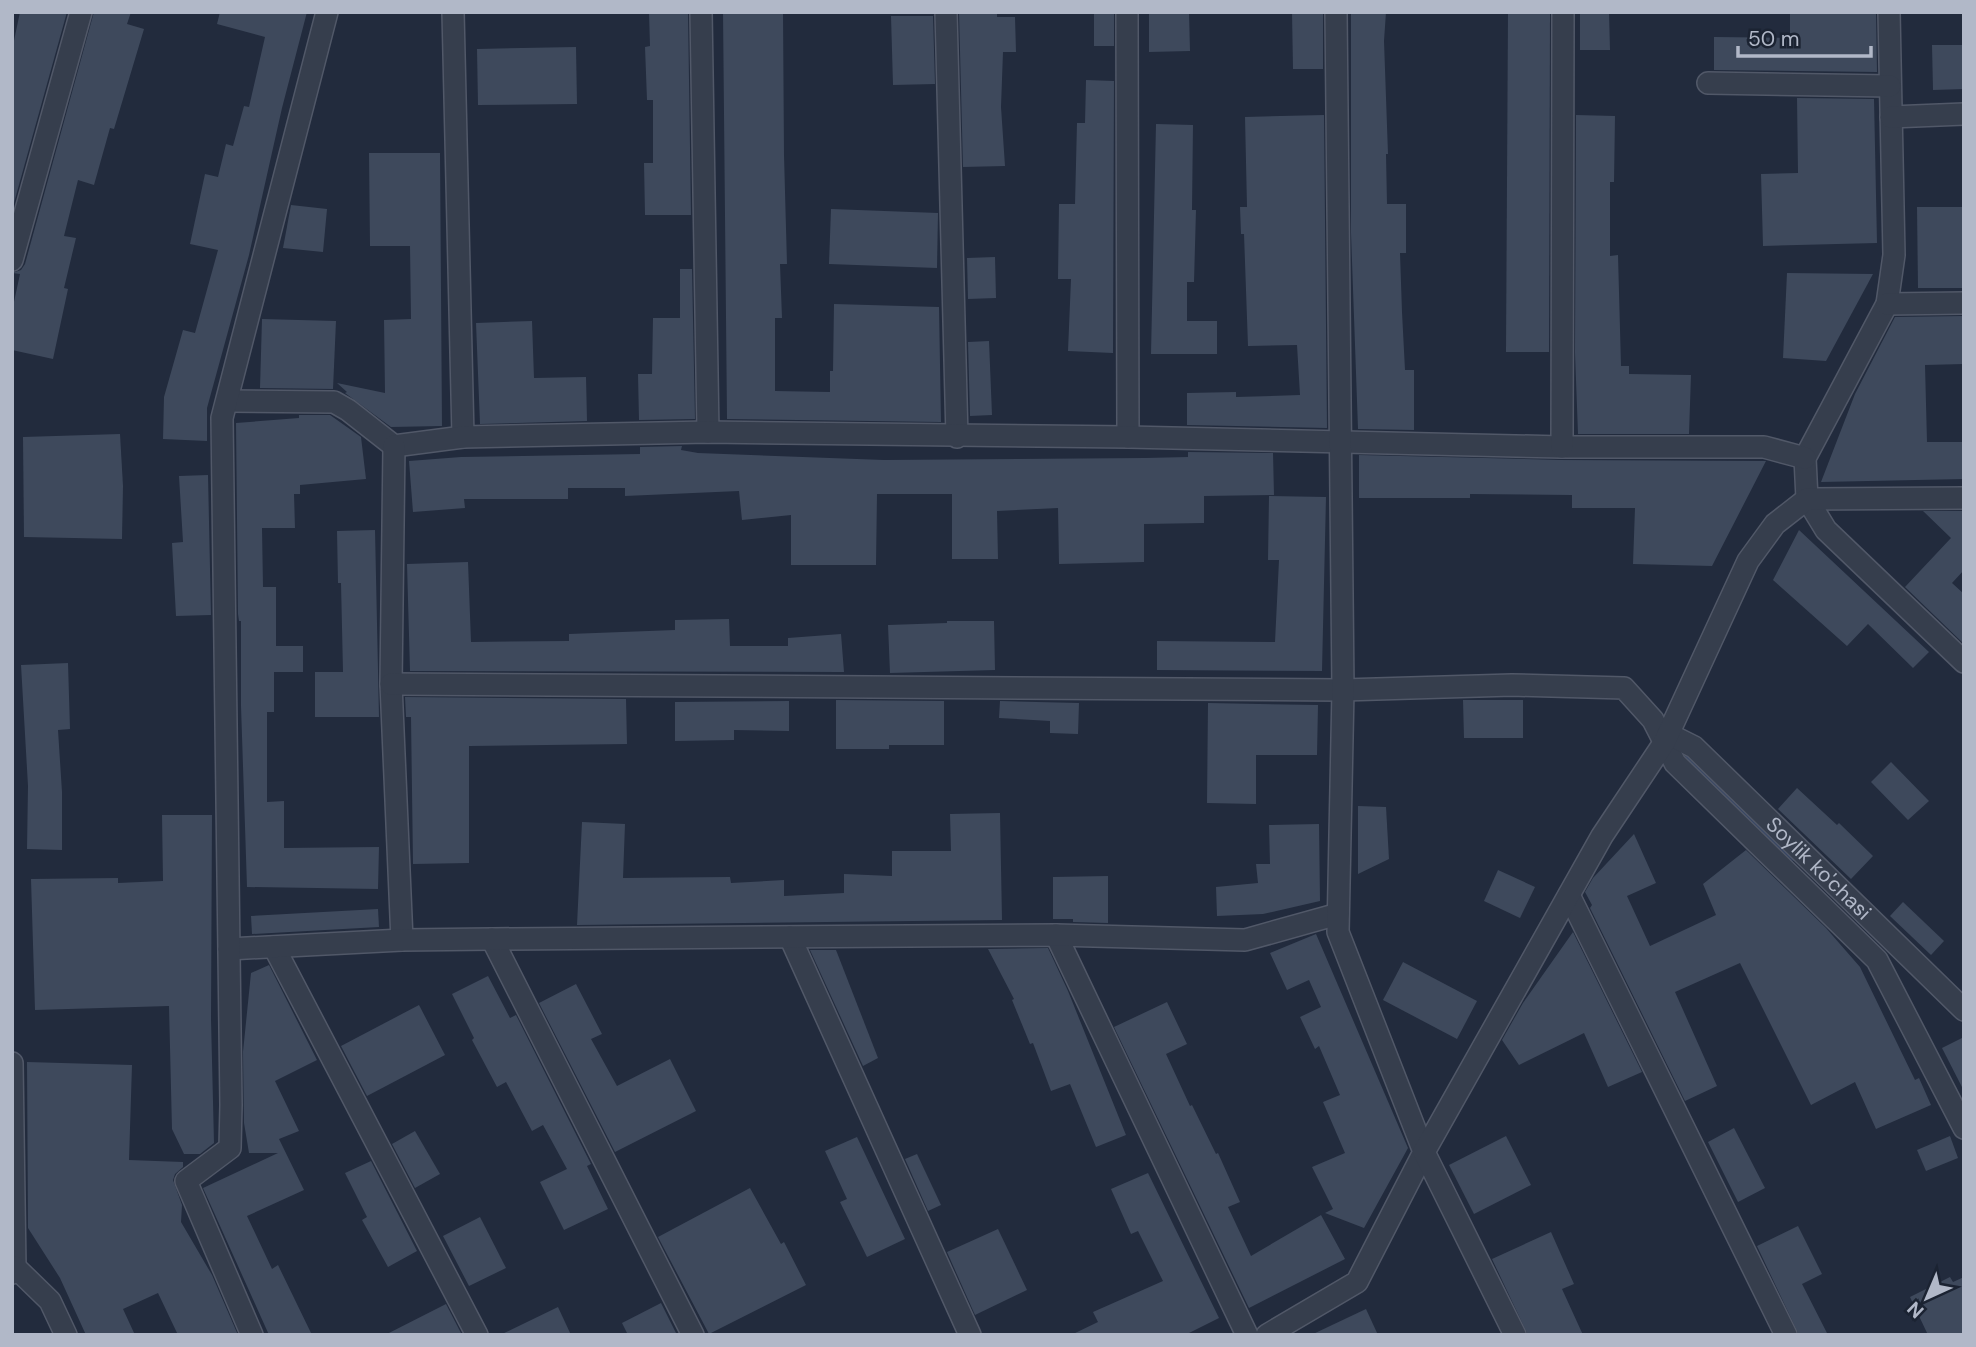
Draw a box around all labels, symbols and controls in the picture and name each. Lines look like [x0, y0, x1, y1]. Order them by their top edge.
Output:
scale bar [1738, 14, 1871, 58]
text: 50 m [1748, 25, 1799, 53]
street label: Soylik ko'chasi [1760, 811, 1877, 926]
north arrow [1892, 1263, 1962, 1333]
text: N [1902, 1296, 1929, 1324]

